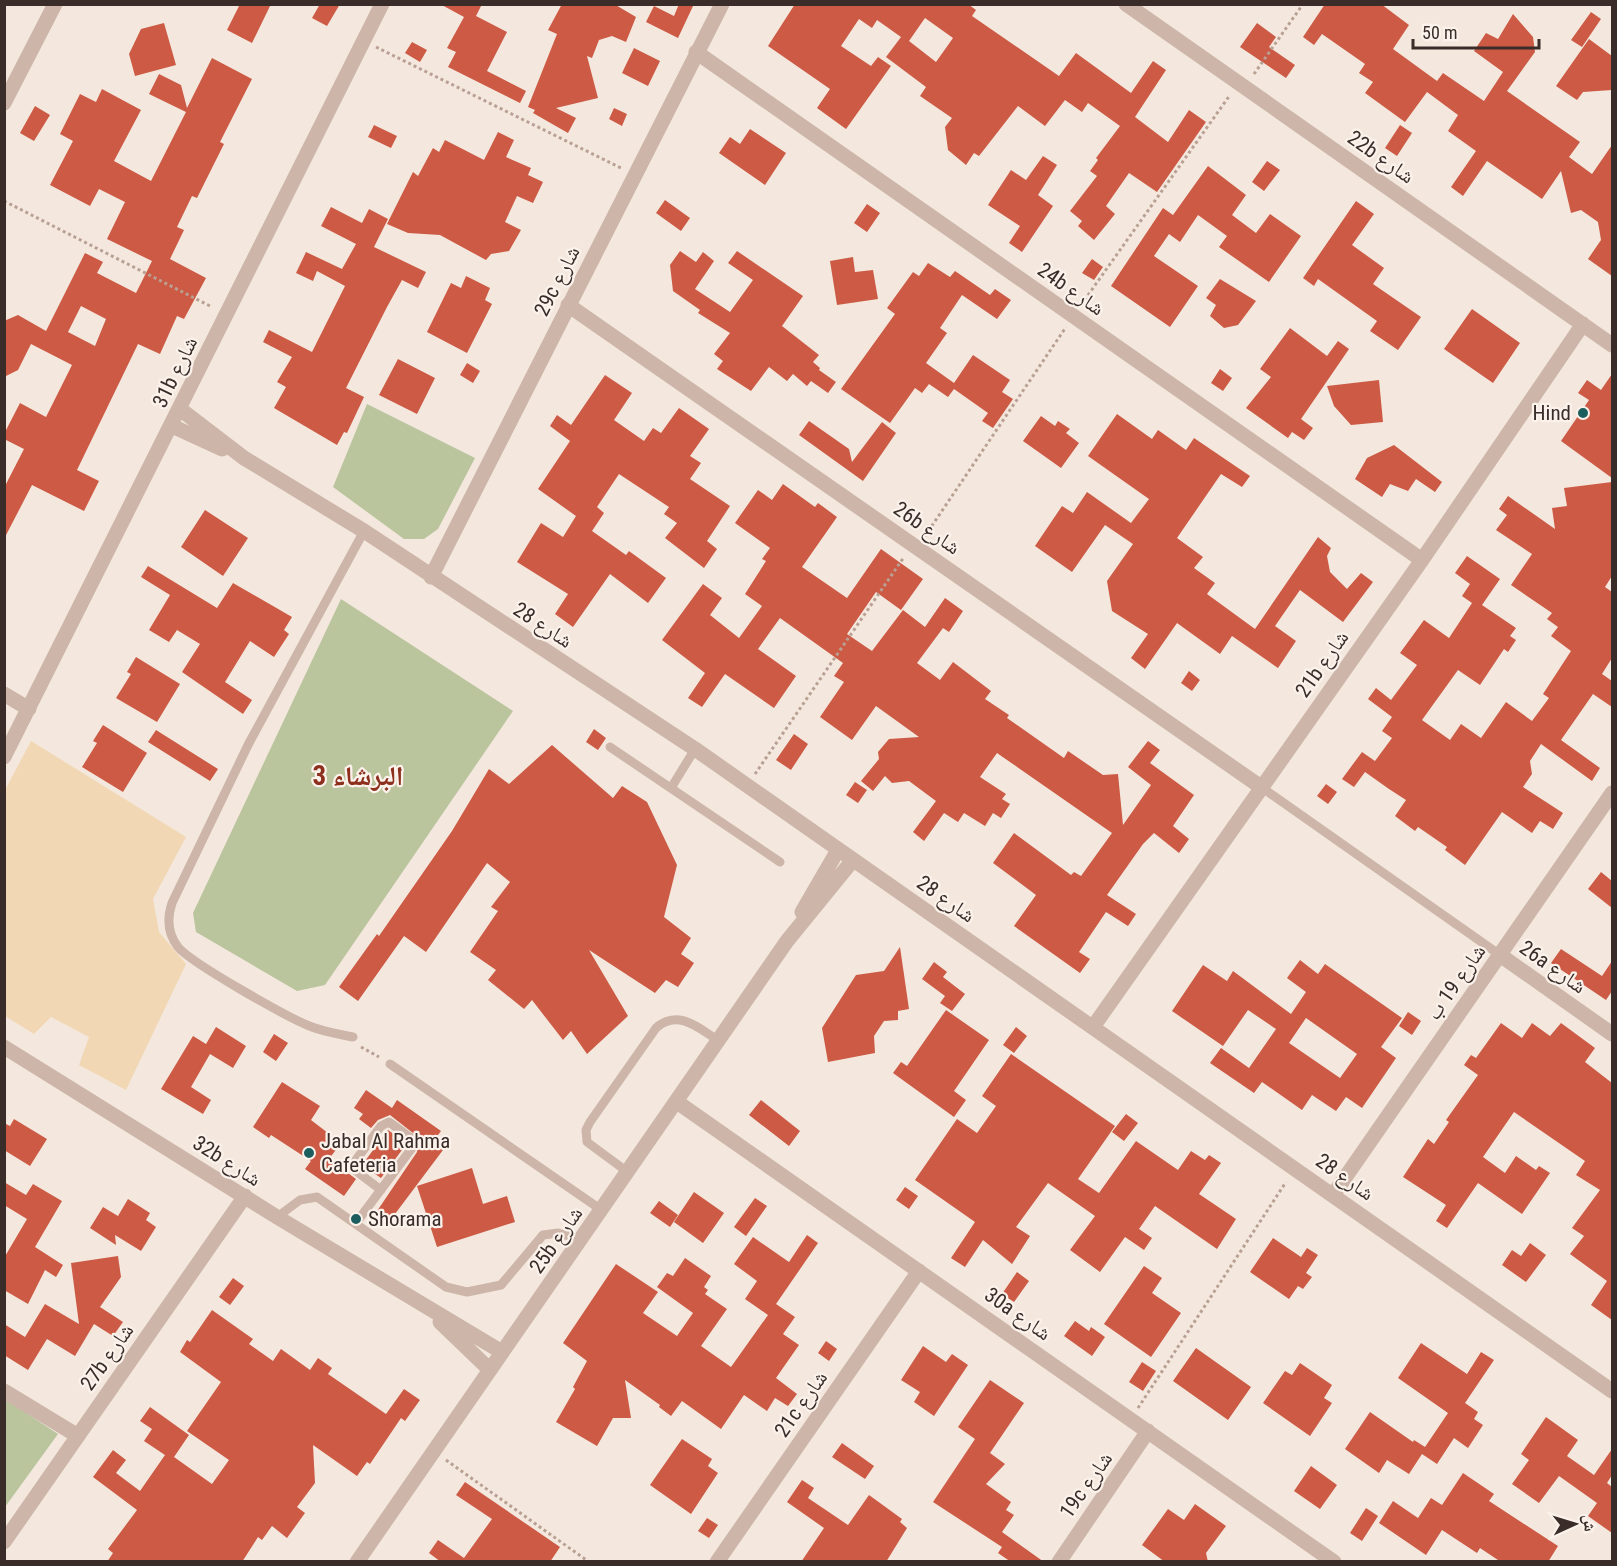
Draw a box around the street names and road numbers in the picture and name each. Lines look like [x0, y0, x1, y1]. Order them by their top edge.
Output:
street label: 22b شارع [1342, 125, 1419, 189]
street label: 29c شارع [529, 242, 586, 320]
street label: 24b شارع [1032, 257, 1109, 321]
street label: 31b شارع [148, 333, 203, 412]
street label: 26b شارع [888, 496, 965, 560]
street label: شارع 28 [508, 597, 577, 654]
street label: 21b شارع [1290, 626, 1354, 703]
street label: شارع 28 [912, 870, 980, 928]
street label: 26a شارع [1515, 936, 1591, 999]
street label: شارع 19 ب [1421, 940, 1491, 1025]
street label: 32b شارع [188, 1131, 266, 1192]
street label: شارع 28 [1311, 1148, 1379, 1206]
street label: 25b شارع [524, 1202, 588, 1279]
street label: 30a شارع [980, 1283, 1056, 1346]
street label: 27b شارع [75, 1319, 139, 1396]
street label: 21c شارع [770, 1366, 833, 1442]
street label: 19c شارع [1055, 1447, 1118, 1523]

